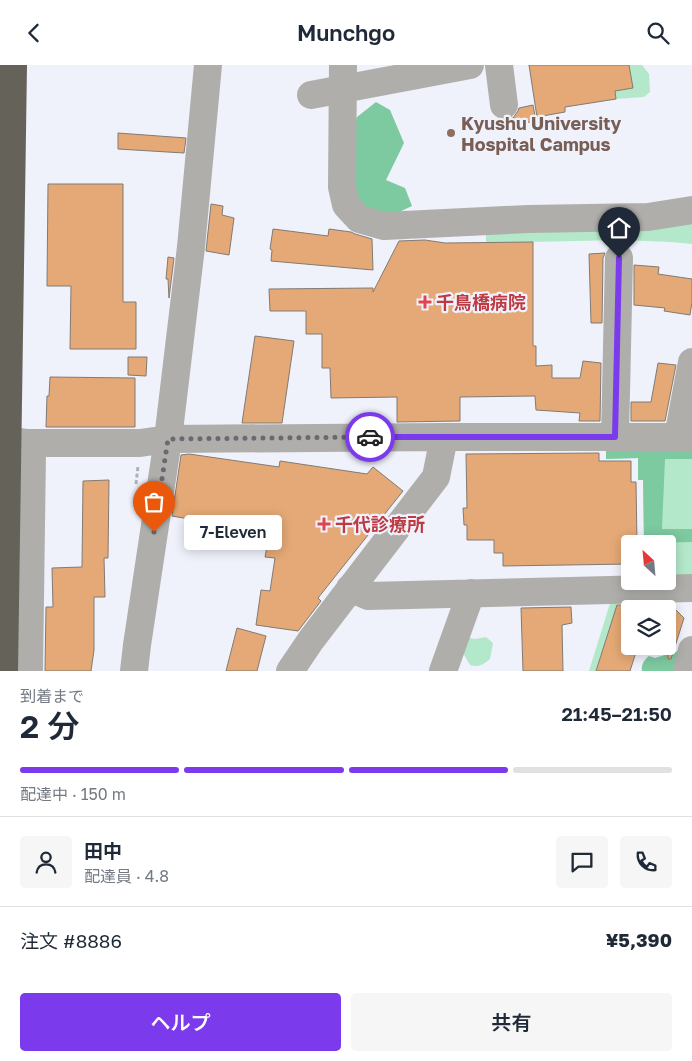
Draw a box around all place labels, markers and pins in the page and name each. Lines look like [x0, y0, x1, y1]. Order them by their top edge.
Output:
place label: Kyushu University Hospital Campus [461, 112, 622, 155]
marker: Kyushu University Hospital Campus [445, 127, 457, 139]
pin [598, 207, 640, 258]
place label: 千鳥橋病院 [436, 291, 526, 313]
marker: 千鳥橋病院 [418, 295, 432, 309]
pin [133, 481, 175, 532]
place label: 千代診療所 [335, 513, 425, 535]
callout: 7-Eleven [184, 515, 282, 549]
marker: 千代診療所 [317, 517, 331, 531]

